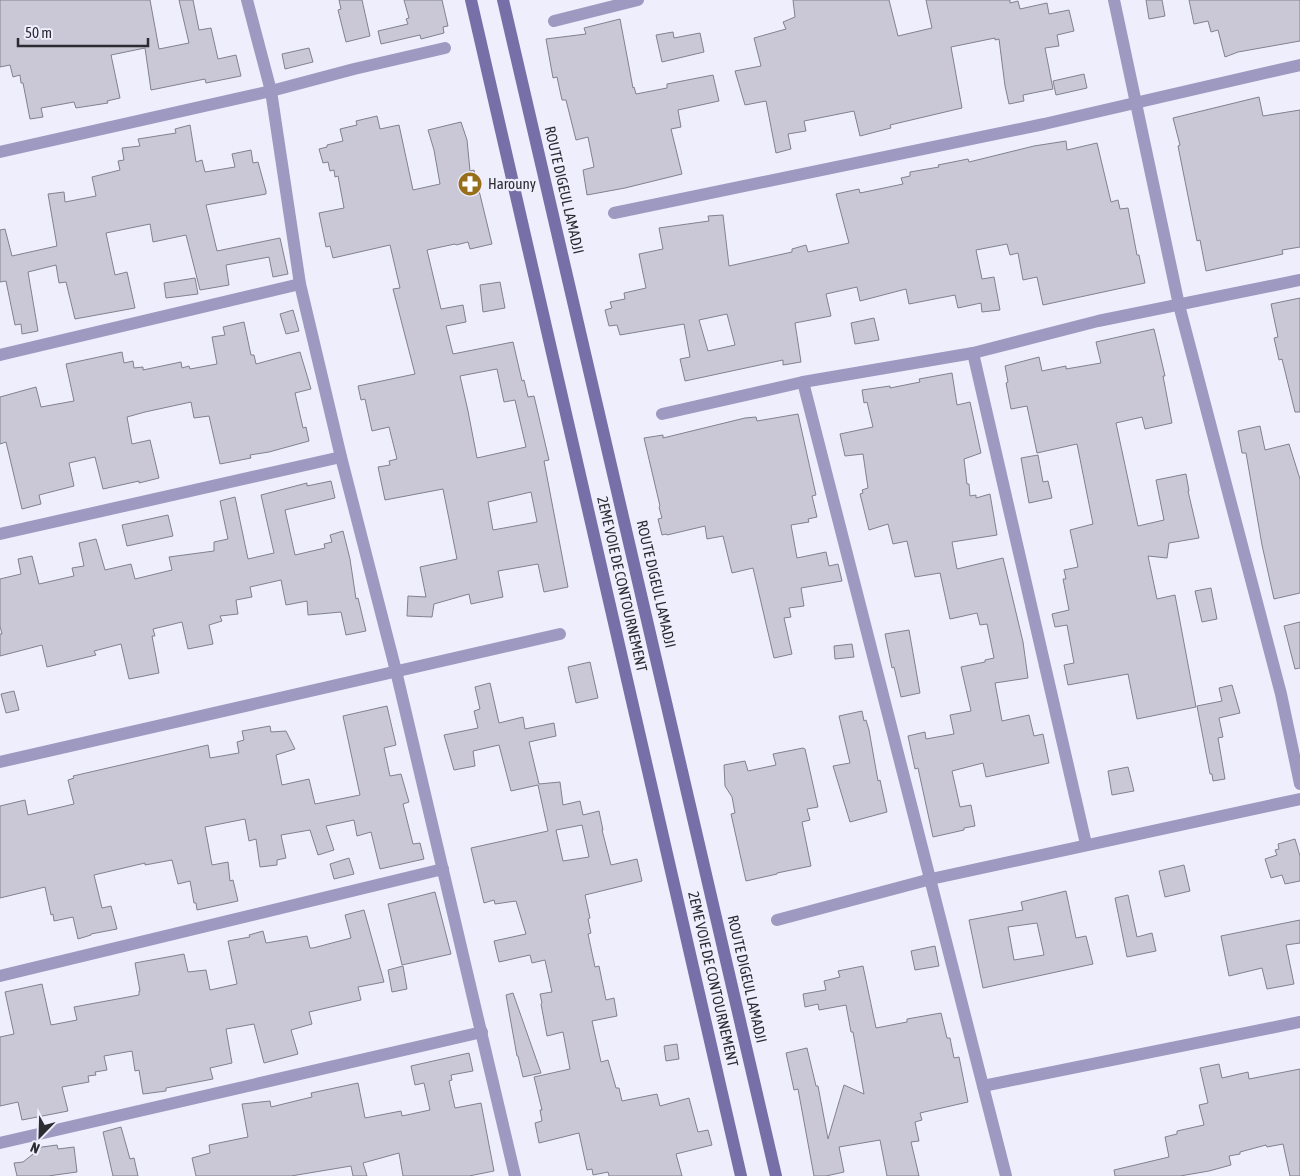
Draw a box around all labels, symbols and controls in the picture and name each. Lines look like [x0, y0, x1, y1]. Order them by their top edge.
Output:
scale bar [18, 15, 148, 47]
text: 50 m [25, 24, 52, 41]
street label: ROUTE DIGEUL LAMADJI [542, 124, 587, 255]
pharmacy icon: Harouny [457, 171, 483, 197]
place label: Harouny [488, 175, 536, 192]
street label: 2EME VOIE DE CONTOURNEMENT [594, 494, 651, 674]
street label: ROUTE DIGEUL LAMADJI [634, 518, 679, 649]
street label: 2EME VOIE DE CONTOURNEMENT [685, 889, 742, 1069]
street label: ROUTE DIGEUL LAMADJI [725, 913, 770, 1044]
north arrow [15, 1111, 65, 1161]
text: N [28, 1139, 42, 1157]

